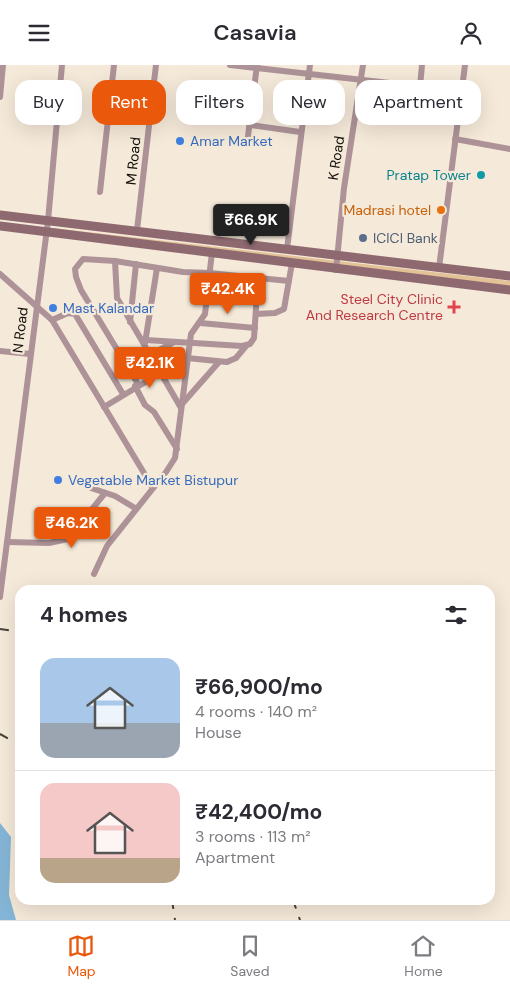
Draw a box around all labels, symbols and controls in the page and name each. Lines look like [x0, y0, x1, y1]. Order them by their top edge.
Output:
text: Casavia [213, 18, 297, 47]
icon: menu [25, 19, 53, 47]
icon: person [457, 19, 485, 47]
chip: Buy [15, 80, 82, 125]
chip: Rent [92, 80, 166, 125]
chip: Filters [176, 80, 263, 125]
chip: New [273, 80, 345, 125]
chip: Apartment [355, 80, 481, 125]
place label: Amar Market [190, 132, 273, 150]
marker: Amar Market [174, 135, 186, 147]
street label: K Road [324, 135, 348, 181]
street label: M Road [122, 136, 144, 186]
place label: Pratap Tower [387, 166, 471, 184]
marker: Pratap Tower [475, 169, 487, 181]
place label: Madrasi hotel [343, 201, 431, 219]
pin: ₹66.9K [210, 203, 292, 246]
marker: Madrasi hotel [435, 204, 447, 216]
text: ₹66.9K [224, 209, 278, 230]
place label: ICICI Bank [373, 229, 438, 247]
marker: ICICI Bank [357, 232, 369, 244]
pin: ₹42.4K [187, 273, 269, 315]
text: ₹42.4K [201, 278, 255, 299]
place label: Steel City Clinic And Research Centre [306, 290, 443, 324]
place label: Mast Kalandar [63, 299, 154, 317]
marker: Steel City Clinic And Research Centre [447, 300, 461, 314]
marker: Mast Kalandar [47, 302, 59, 314]
street label: N Road [8, 306, 32, 354]
pin: ₹42.1K [109, 347, 191, 389]
text: ₹42.1K [125, 352, 175, 373]
place label: Vegetable Market Bistupur [68, 471, 238, 489]
marker: Vegetable Market Bistupur [52, 474, 64, 486]
pin: ₹46.2K [31, 507, 113, 549]
text: ₹46.2K [45, 512, 99, 533]
text: 4 homes [40, 601, 128, 629]
icon: filters [442, 601, 470, 629]
text: ₹66,900/mo [195, 673, 323, 701]
icon: home [80, 678, 140, 738]
text: 4 rooms · 140 m² [195, 701, 317, 722]
text: House [195, 722, 242, 743]
text: ₹42,400/mo [195, 798, 322, 826]
icon: home [80, 803, 140, 863]
text: 3 rooms · 113 m² [195, 826, 311, 847]
text: Apartment [195, 847, 275, 868]
tab: Map [67, 932, 96, 980]
tab: Saved [230, 932, 270, 980]
tab: Home [404, 932, 443, 980]

